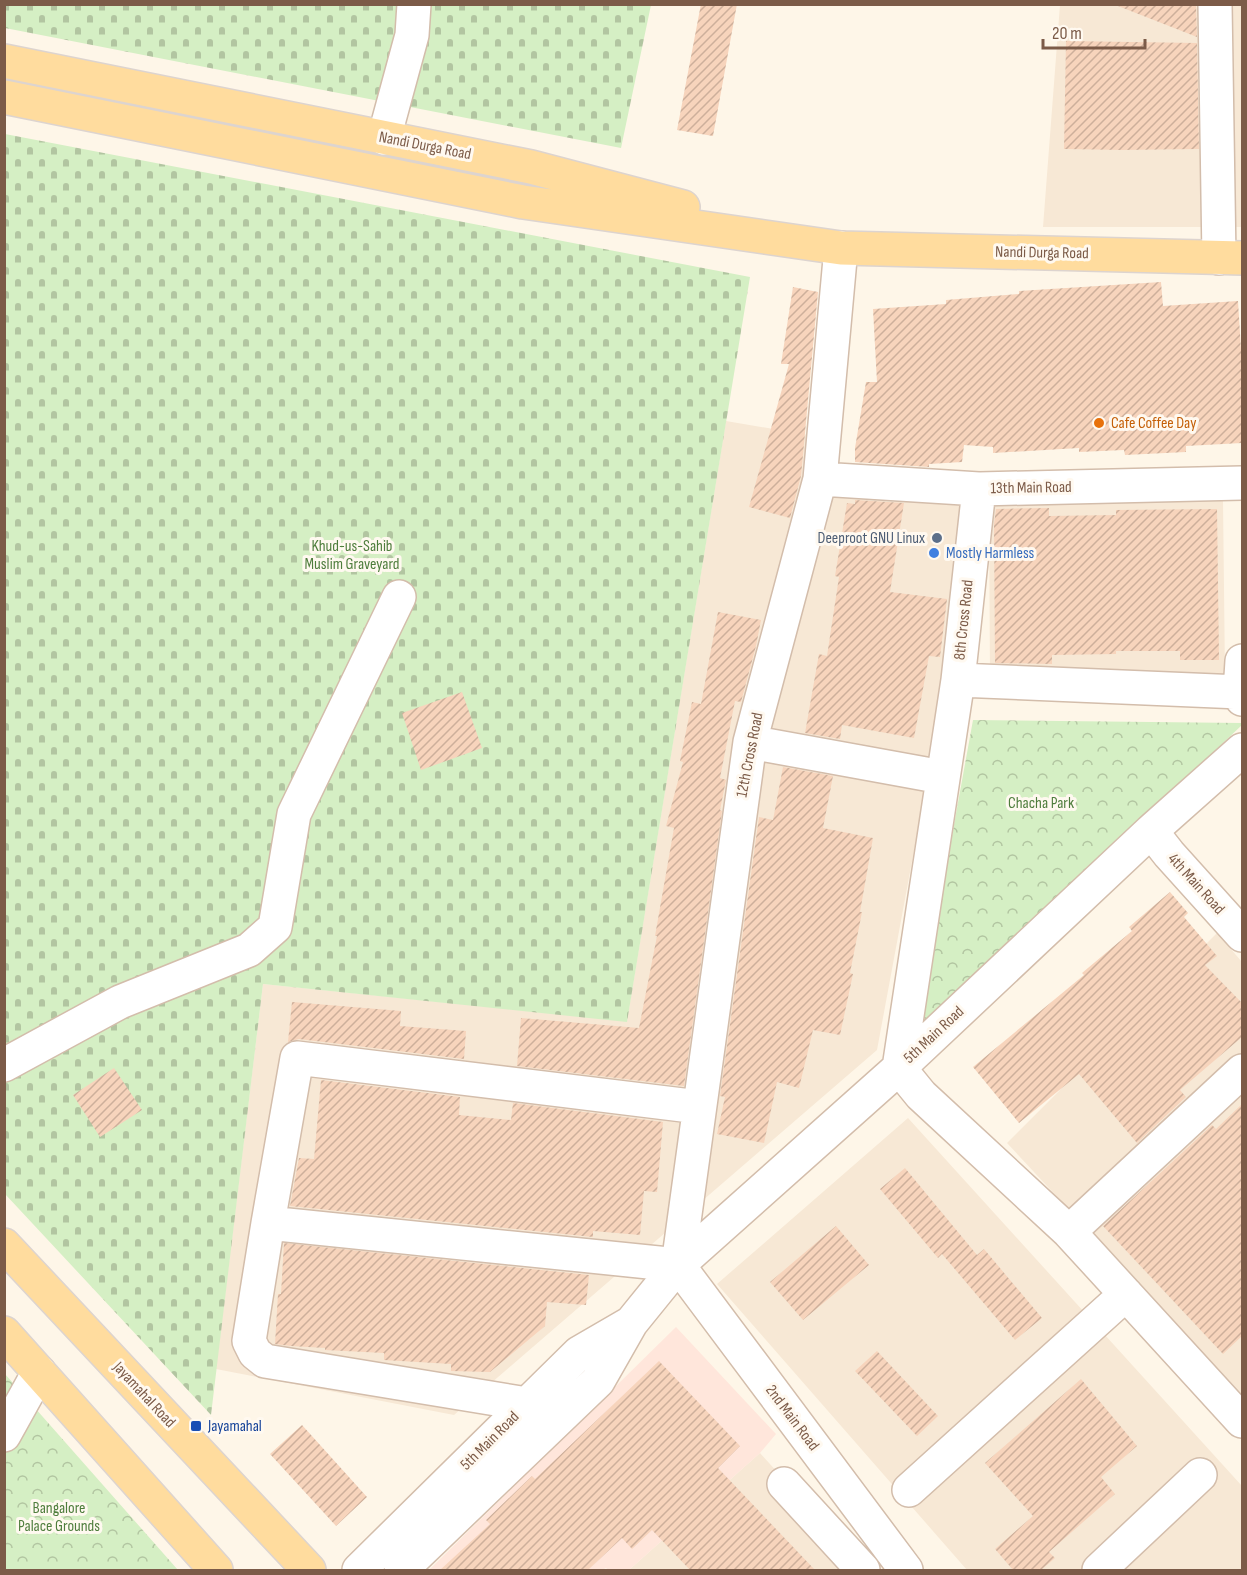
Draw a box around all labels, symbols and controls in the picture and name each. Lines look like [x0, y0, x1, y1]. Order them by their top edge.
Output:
scale bar [1043, 12, 1145, 50]
text: 20 m [1052, 23, 1082, 44]
street label: Nandi Durga Road [377, 128, 473, 164]
street label: Nandi Durga Road [995, 243, 1089, 263]
place label: Cafe Coffee Day [1111, 414, 1196, 433]
marker: Cafe Coffee Day [1092, 416, 1106, 430]
street label: 13th Main Road [990, 478, 1072, 498]
place label: Deeproot GNU Linux [818, 529, 925, 548]
marker: Deeproot GNU Linux [930, 531, 944, 545]
park label: Khud-us-Sahib Muslim Graveyard [305, 537, 399, 574]
place label: Mostly Harmless [946, 544, 1035, 563]
marker: Mostly Harmless [927, 546, 941, 560]
street label: 8th Cross Road [950, 579, 978, 661]
street label: 12th Cross Road [732, 711, 768, 799]
park label: Chacha Park [1008, 794, 1074, 813]
street label: 4th Main Road [1164, 850, 1228, 918]
street label: 5th Main Road [900, 1002, 968, 1068]
street label: Jayamahal Road [108, 1357, 179, 1432]
street label: 2nd Main Road [761, 1381, 823, 1455]
street label: 5th Main Road [457, 1408, 523, 1474]
place label: Jayamahal [207, 1417, 262, 1436]
marker: Jayamahal [189, 1419, 203, 1433]
park label: Bangalore Palace Grounds [18, 1499, 100, 1536]

